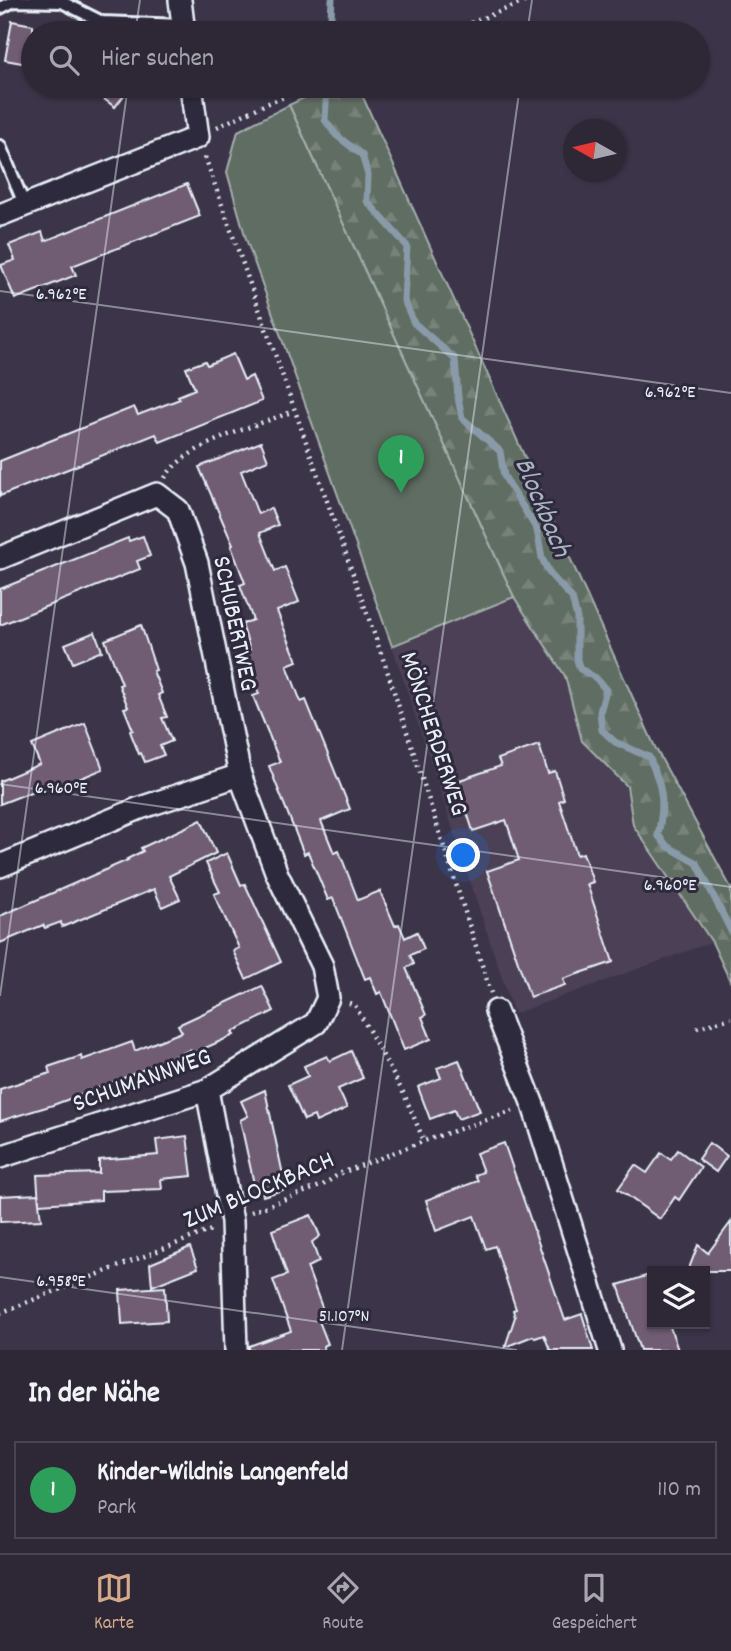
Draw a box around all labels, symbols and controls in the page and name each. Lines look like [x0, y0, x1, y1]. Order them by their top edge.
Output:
search box [21, 21, 710, 98]
icon: search [45, 41, 83, 79]
text: Hier suchen [101, 41, 214, 78]
north arrow [563, 119, 626, 182]
text: 6.962°E [36, 283, 86, 308]
text: 6.962°E [645, 381, 695, 406]
pin: 1 [378, 435, 424, 493]
water label: Blockbach [502, 452, 580, 565]
street label: SCHUBERTWEG [201, 553, 266, 695]
street label: MÖNCHERDERWEG [389, 647, 477, 821]
text: 6.960°E [35, 777, 87, 802]
your location [446, 838, 480, 872]
text: 6.960°E [644, 874, 696, 899]
street label: SCHUMANNWEG [68, 1039, 217, 1123]
street label: ZUM BLOCKBACH [178, 1143, 341, 1240]
map controls [647, 1266, 710, 1329]
button: layers [647, 1266, 710, 1329]
text: 6.958°E [36, 1270, 86, 1295]
text: 51.107°N [319, 1305, 369, 1330]
text: In der Nähe [28, 1374, 160, 1417]
text: Kinder-Wildnis Langenfeld [97, 1455, 348, 1492]
text: 1 [50, 1474, 56, 1507]
text: 110 m [657, 1474, 701, 1507]
text: Park [97, 1492, 136, 1525]
tab: Karte [94, 1569, 134, 1638]
tab: Route [322, 1569, 364, 1638]
tab: Gespeichert [552, 1569, 637, 1638]

